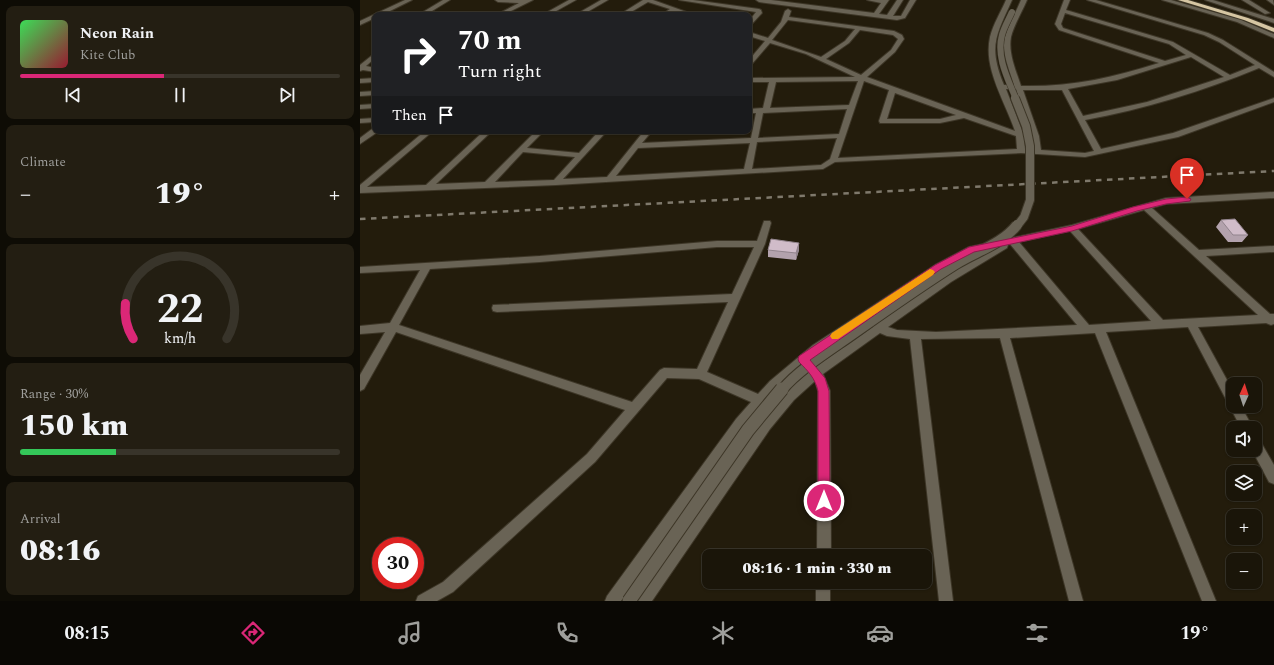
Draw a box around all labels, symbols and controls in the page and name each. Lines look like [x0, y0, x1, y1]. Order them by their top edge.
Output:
text: 70 m [458, 19, 522, 62]
text: Neon Rain [80, 22, 154, 45]
icon: right [392, 28, 444, 80]
text: Kite Club [80, 45, 135, 65]
text: Turn right [458, 58, 541, 85]
icon: previous [62, 84, 84, 106]
icon: pause [169, 84, 191, 106]
icon: next [276, 84, 298, 106]
text: Then [392, 104, 427, 127]
icon: arrive [435, 104, 457, 126]
text: Climate [20, 152, 66, 172]
pin [1170, 158, 1204, 199]
icon: arrive [1176, 164, 1198, 186]
text: 19° [155, 171, 206, 217]
text: − [20, 178, 31, 211]
text: + [329, 178, 340, 211]
text: 22 [157, 277, 203, 340]
text: km/h [164, 327, 196, 349]
north arrow [1226, 377, 1262, 413]
map controls [1226, 377, 1262, 589]
text: Range · 30% [20, 384, 88, 404]
text: 150 km [20, 403, 128, 449]
button: sound [1226, 421, 1262, 457]
button: layers [1226, 465, 1262, 501]
position arrow [803, 480, 845, 522]
text: Arrival [20, 509, 61, 529]
button: + [1226, 509, 1262, 545]
text: 08:16 [20, 528, 100, 574]
speed limit sign: 30 [372, 537, 424, 589]
button: − [1226, 553, 1262, 589]
text: 08:16 · 1 min · 330 m [743, 557, 891, 580]
icon: directions [239, 619, 267, 647]
icon: music [396, 619, 424, 647]
icon: phone [553, 619, 581, 647]
icon: climate [709, 619, 737, 647]
icon: car [866, 619, 894, 647]
icon: filters [1023, 619, 1051, 647]
text: 08:15 [64, 620, 110, 647]
text: 19° [1180, 620, 1209, 647]

